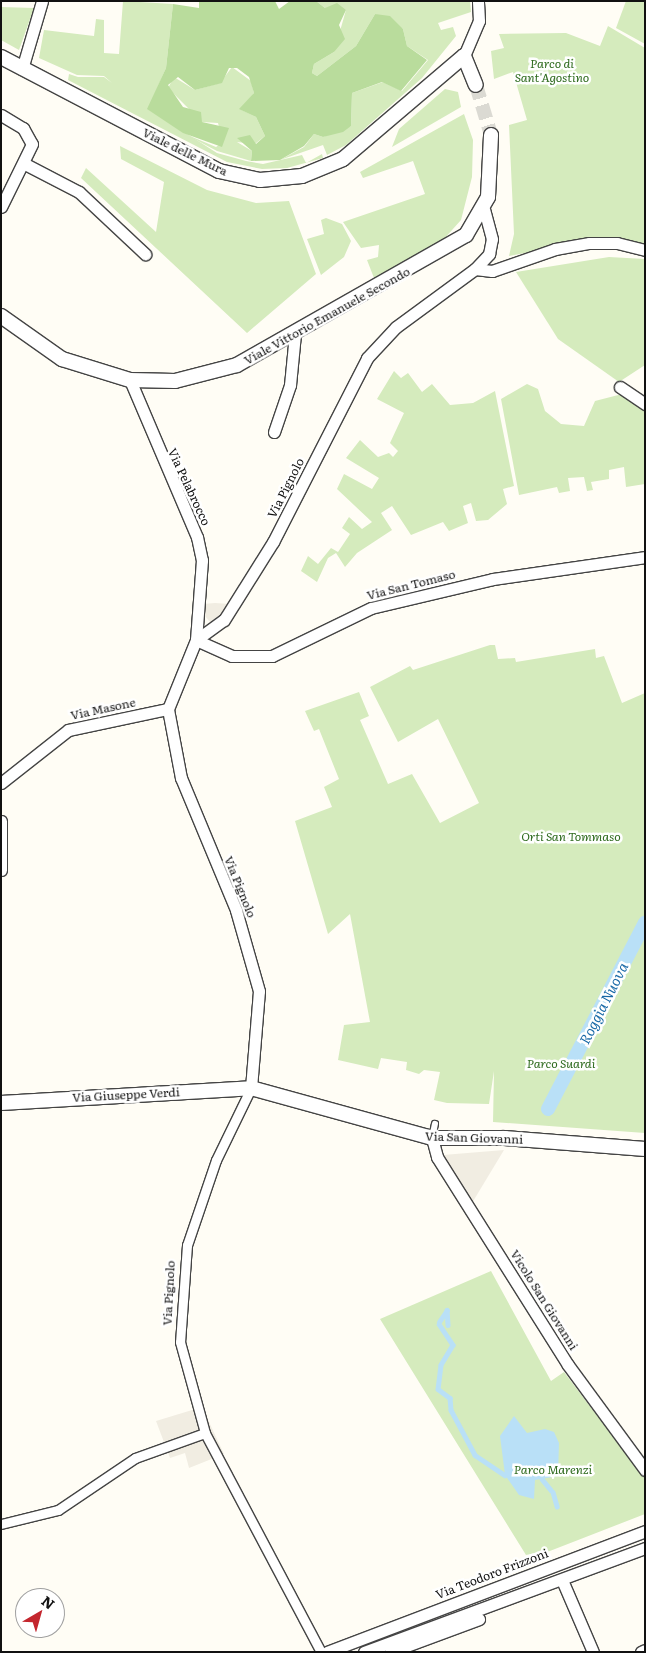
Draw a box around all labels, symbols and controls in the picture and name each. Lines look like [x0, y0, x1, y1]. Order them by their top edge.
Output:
park label: Parco di Sant'Agostino [515, 57, 589, 85]
street label: Viale delle Mura [140, 125, 230, 179]
street label: Viale Vittorio Emanuele Secondo [242, 264, 412, 368]
street label: Via Pelabrocco [165, 446, 213, 528]
street label: Via Pignolo [265, 456, 307, 520]
street label: Via San Tomaso [365, 567, 457, 603]
street label: Via Masone [69, 695, 137, 723]
park label: Orti San Tommaso [521, 830, 621, 844]
street label: Via Pignolo [221, 854, 259, 920]
water label: Roggia Nuova [575, 959, 631, 1047]
park label: Parco Suardi [527, 1057, 595, 1071]
street label: Via Giuseppe Verdi [72, 1085, 180, 1105]
street label: Via San Giovanni [425, 1129, 523, 1147]
street label: Vicolo San Giovanni [507, 1247, 581, 1353]
street label: Via Pignolo [160, 1260, 178, 1326]
park label: Parco Marenzi [514, 1463, 592, 1477]
street label: Via Teodoro Frizzoni [434, 1546, 550, 1602]
north arrow [15, 1588, 65, 1638]
text: N [38, 1590, 59, 1613]

